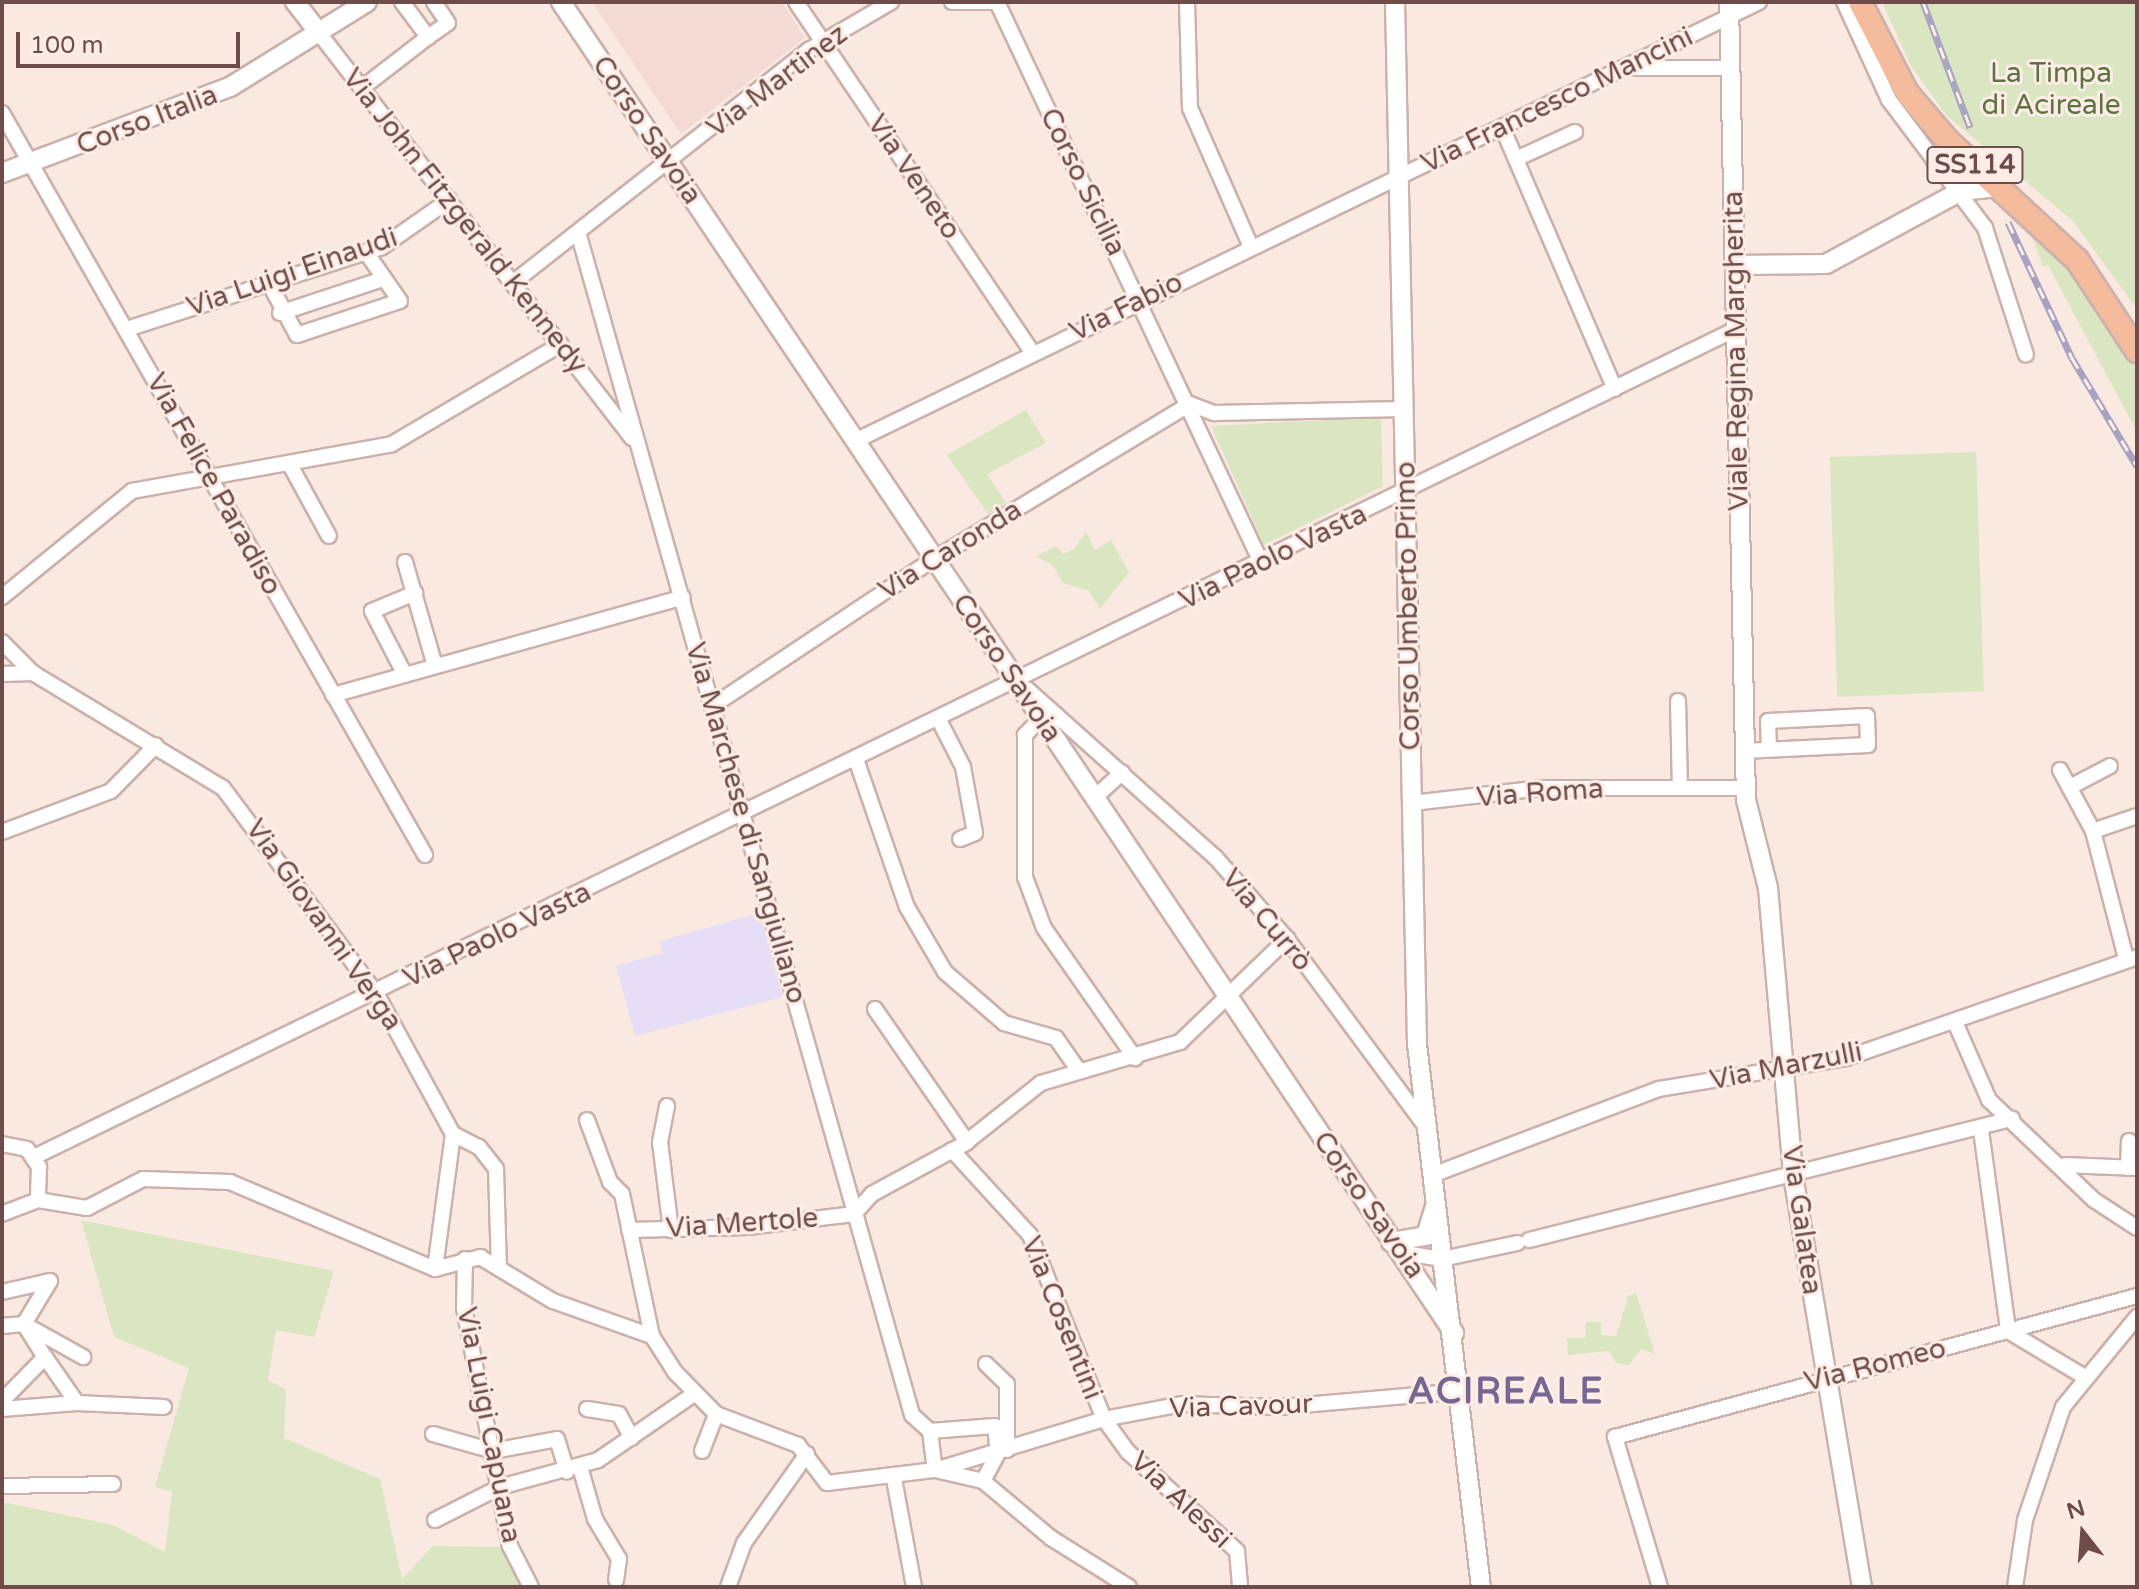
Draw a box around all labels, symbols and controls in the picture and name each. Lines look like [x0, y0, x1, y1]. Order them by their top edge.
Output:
scale bar [20, 16, 244, 66]
street label: Via Martinez [700, 17, 854, 145]
street label: Via Francesco Mancini [1416, 20, 1698, 180]
text: 100 m [30, 31, 104, 60]
street label: Corso Savoia [585, 49, 709, 211]
park label: La Timpa di Acireale [1981, 56, 2121, 122]
street label: Via John Fitzgerald Kennedy [335, 62, 595, 380]
street label: Corso Italia [72, 78, 222, 162]
street label: Corso Sicilia [1033, 103, 1133, 261]
street label: Via Veneto [860, 108, 968, 246]
road number: SS114 [1925, 143, 2025, 187]
street label: Viale Regina Margherita [1716, 191, 1756, 511]
street label: Via Luigi Einaudi [182, 220, 402, 324]
street label: Via Fabio [1064, 265, 1188, 349]
street label: Via Felice Paradiso [139, 367, 289, 601]
street label: Corso Umberto Primo [1389, 461, 1427, 751]
street label: Via Caronda [872, 493, 1028, 607]
street label: Via Paolo Vasta [1174, 497, 1372, 617]
street label: Corso Savoia [945, 587, 1069, 749]
street label: Via Marchese di Sangiuliano [678, 639, 814, 1007]
street label: Via Roma [1475, 772, 1605, 814]
street label: Via Giovanni Verga [238, 813, 410, 1037]
street label: Via Currò [1214, 862, 1320, 978]
street label: Via Paolo Vasta [398, 875, 596, 995]
street label: Via Marzulli [1707, 1035, 1865, 1097]
street label: Corso Savoia [1306, 1125, 1432, 1285]
street label: Via Galatea [1775, 1143, 1829, 1297]
street label: Via Mertole [665, 1201, 819, 1245]
street label: Via Cosentini [1014, 1232, 1110, 1404]
street label: Via Luigi Capuana [450, 1304, 528, 1546]
street label: Via Romeo [1801, 1331, 1949, 1399]
district label: ACIREALE [1408, 1370, 1604, 1414]
street label: Via Cavour [1169, 1387, 1313, 1425]
street label: Via Alessi [1123, 1445, 1239, 1555]
north arrow [2043, 1493, 2123, 1573]
text: N [2064, 1495, 2088, 1525]

